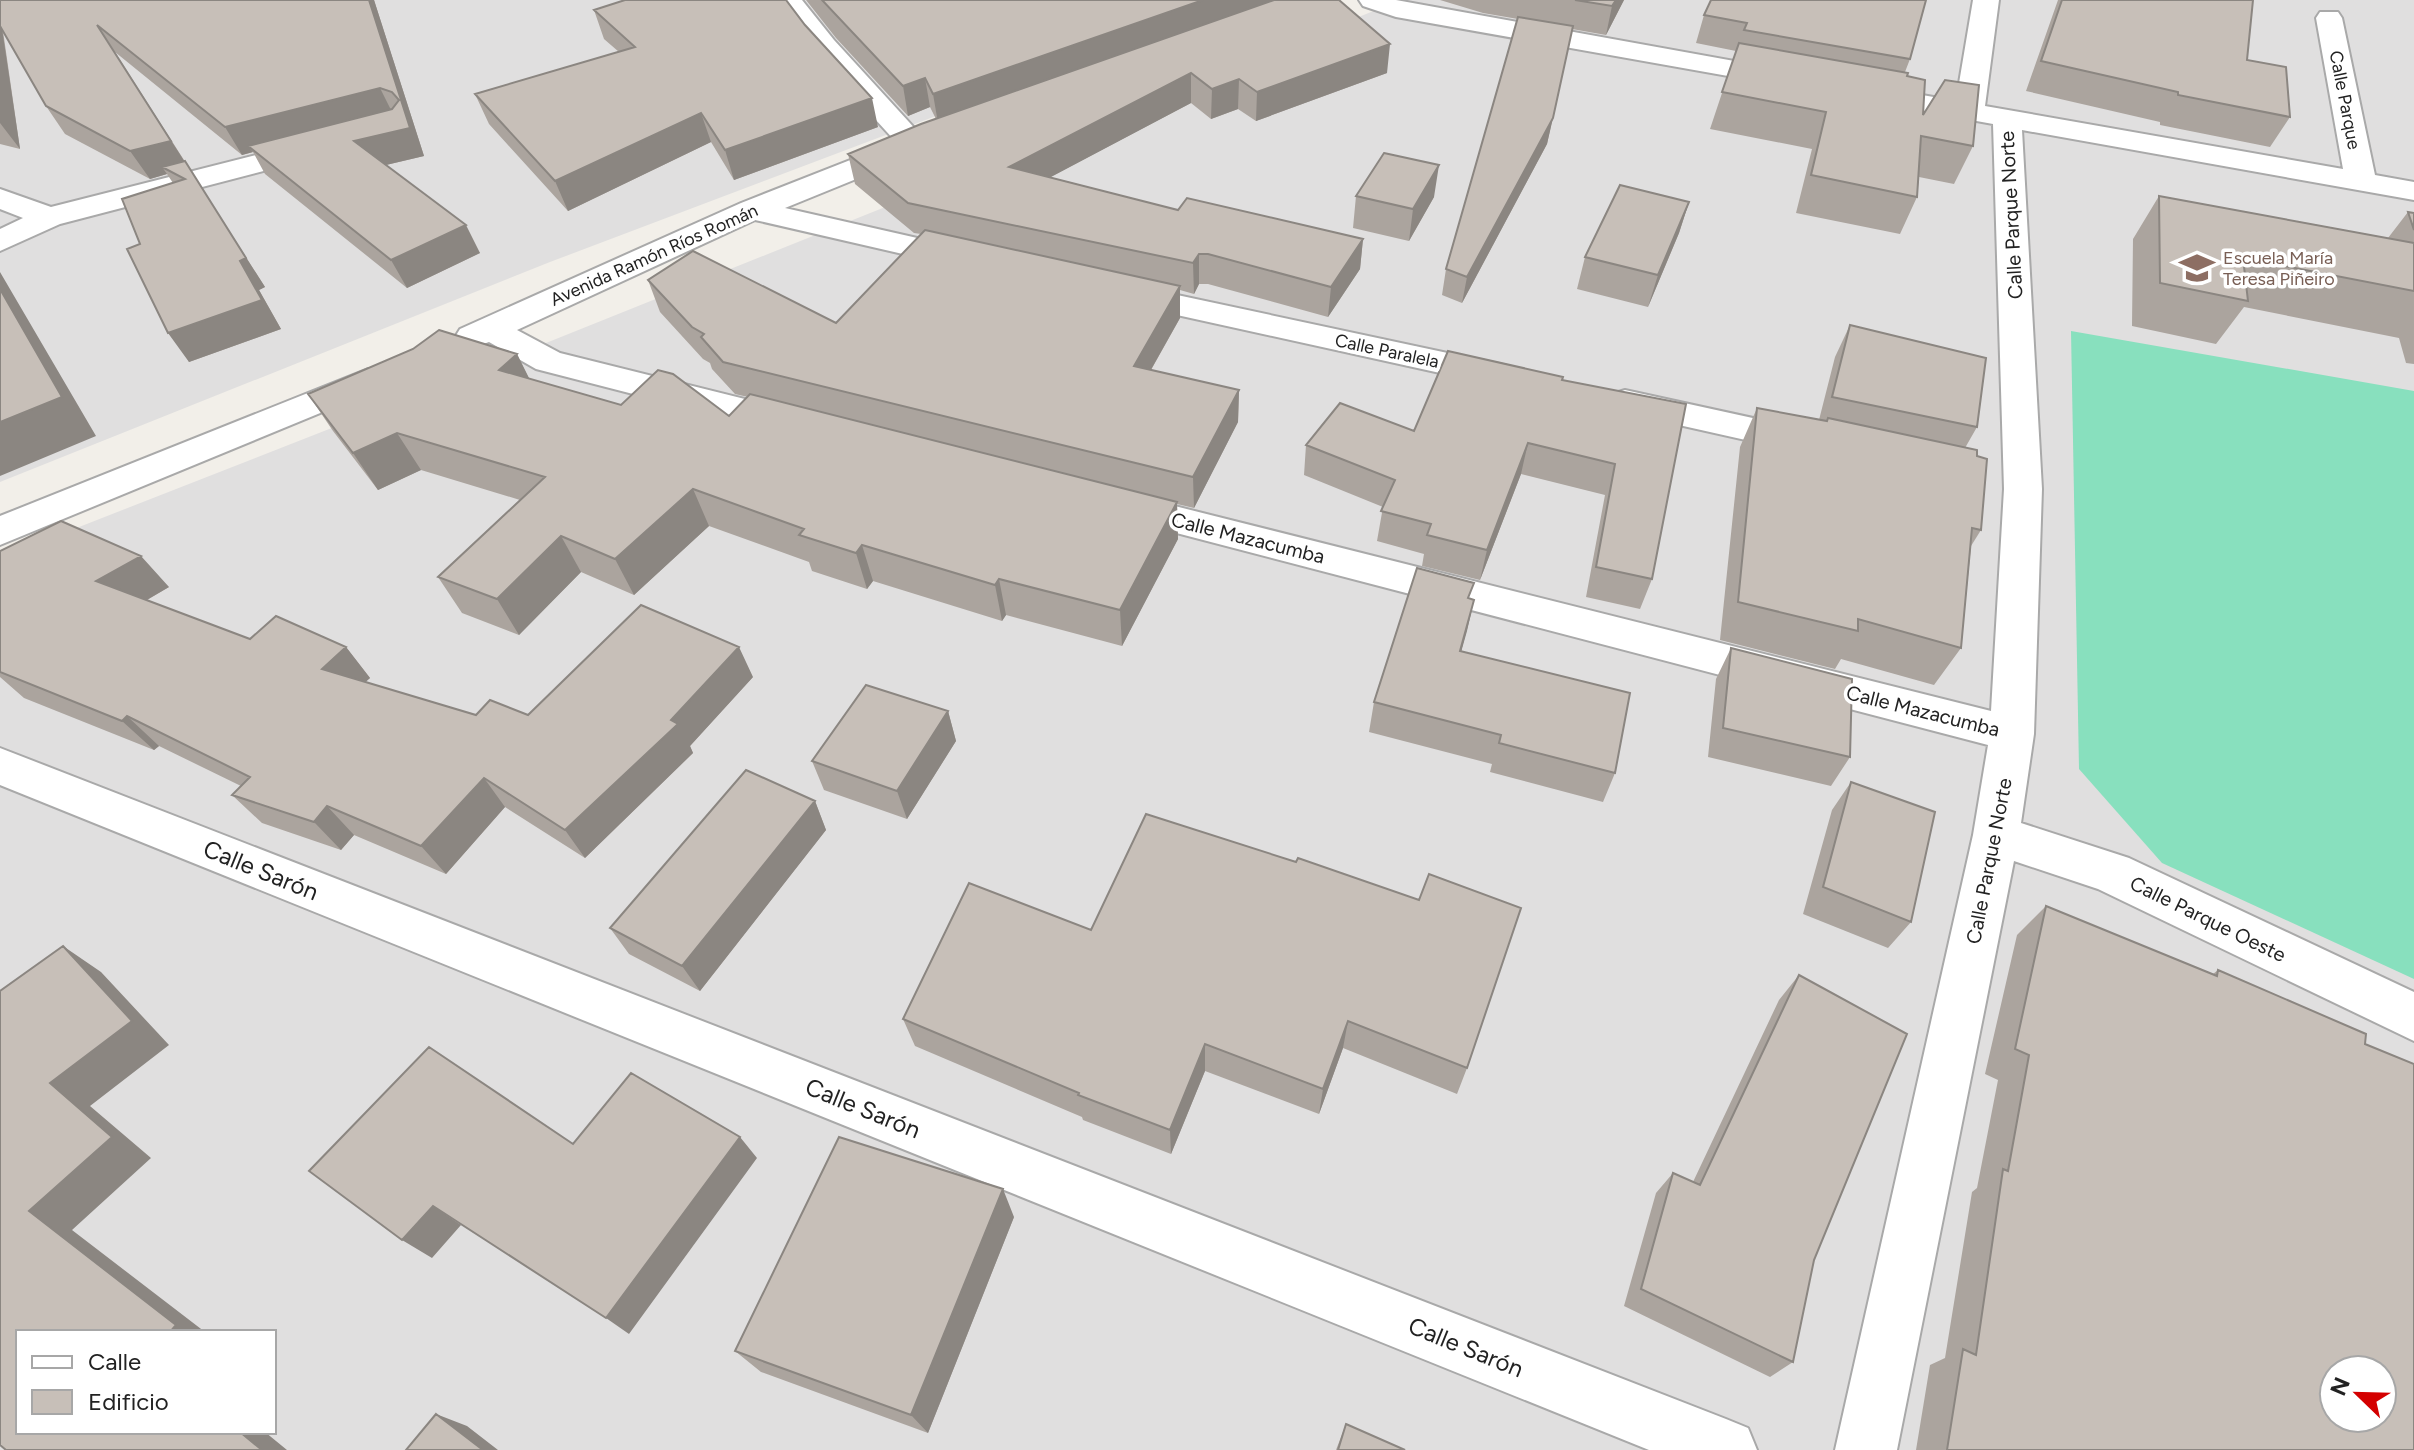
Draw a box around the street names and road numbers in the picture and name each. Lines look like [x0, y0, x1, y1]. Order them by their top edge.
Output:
street label: Calle Parque [2325, 49, 2365, 151]
street label: Calle Parque Norte [1995, 130, 2027, 300]
street label: Avenida Ramón Ríos Román [547, 199, 761, 311]
street label: Calle Paralela [1333, 329, 1441, 373]
street label: Calle Mazacumba [1169, 507, 1327, 569]
street label: Calle Mazacumba [1844, 680, 2002, 742]
street label: Calle Parque Norte [1961, 776, 2017, 946]
street label: Calle Sarón [199, 834, 323, 906]
street label: Calle Parque Oeste [2126, 871, 2290, 967]
street label: Calle Sarón [801, 1072, 925, 1144]
street label: Calle Sarón [1404, 1311, 1528, 1383]

